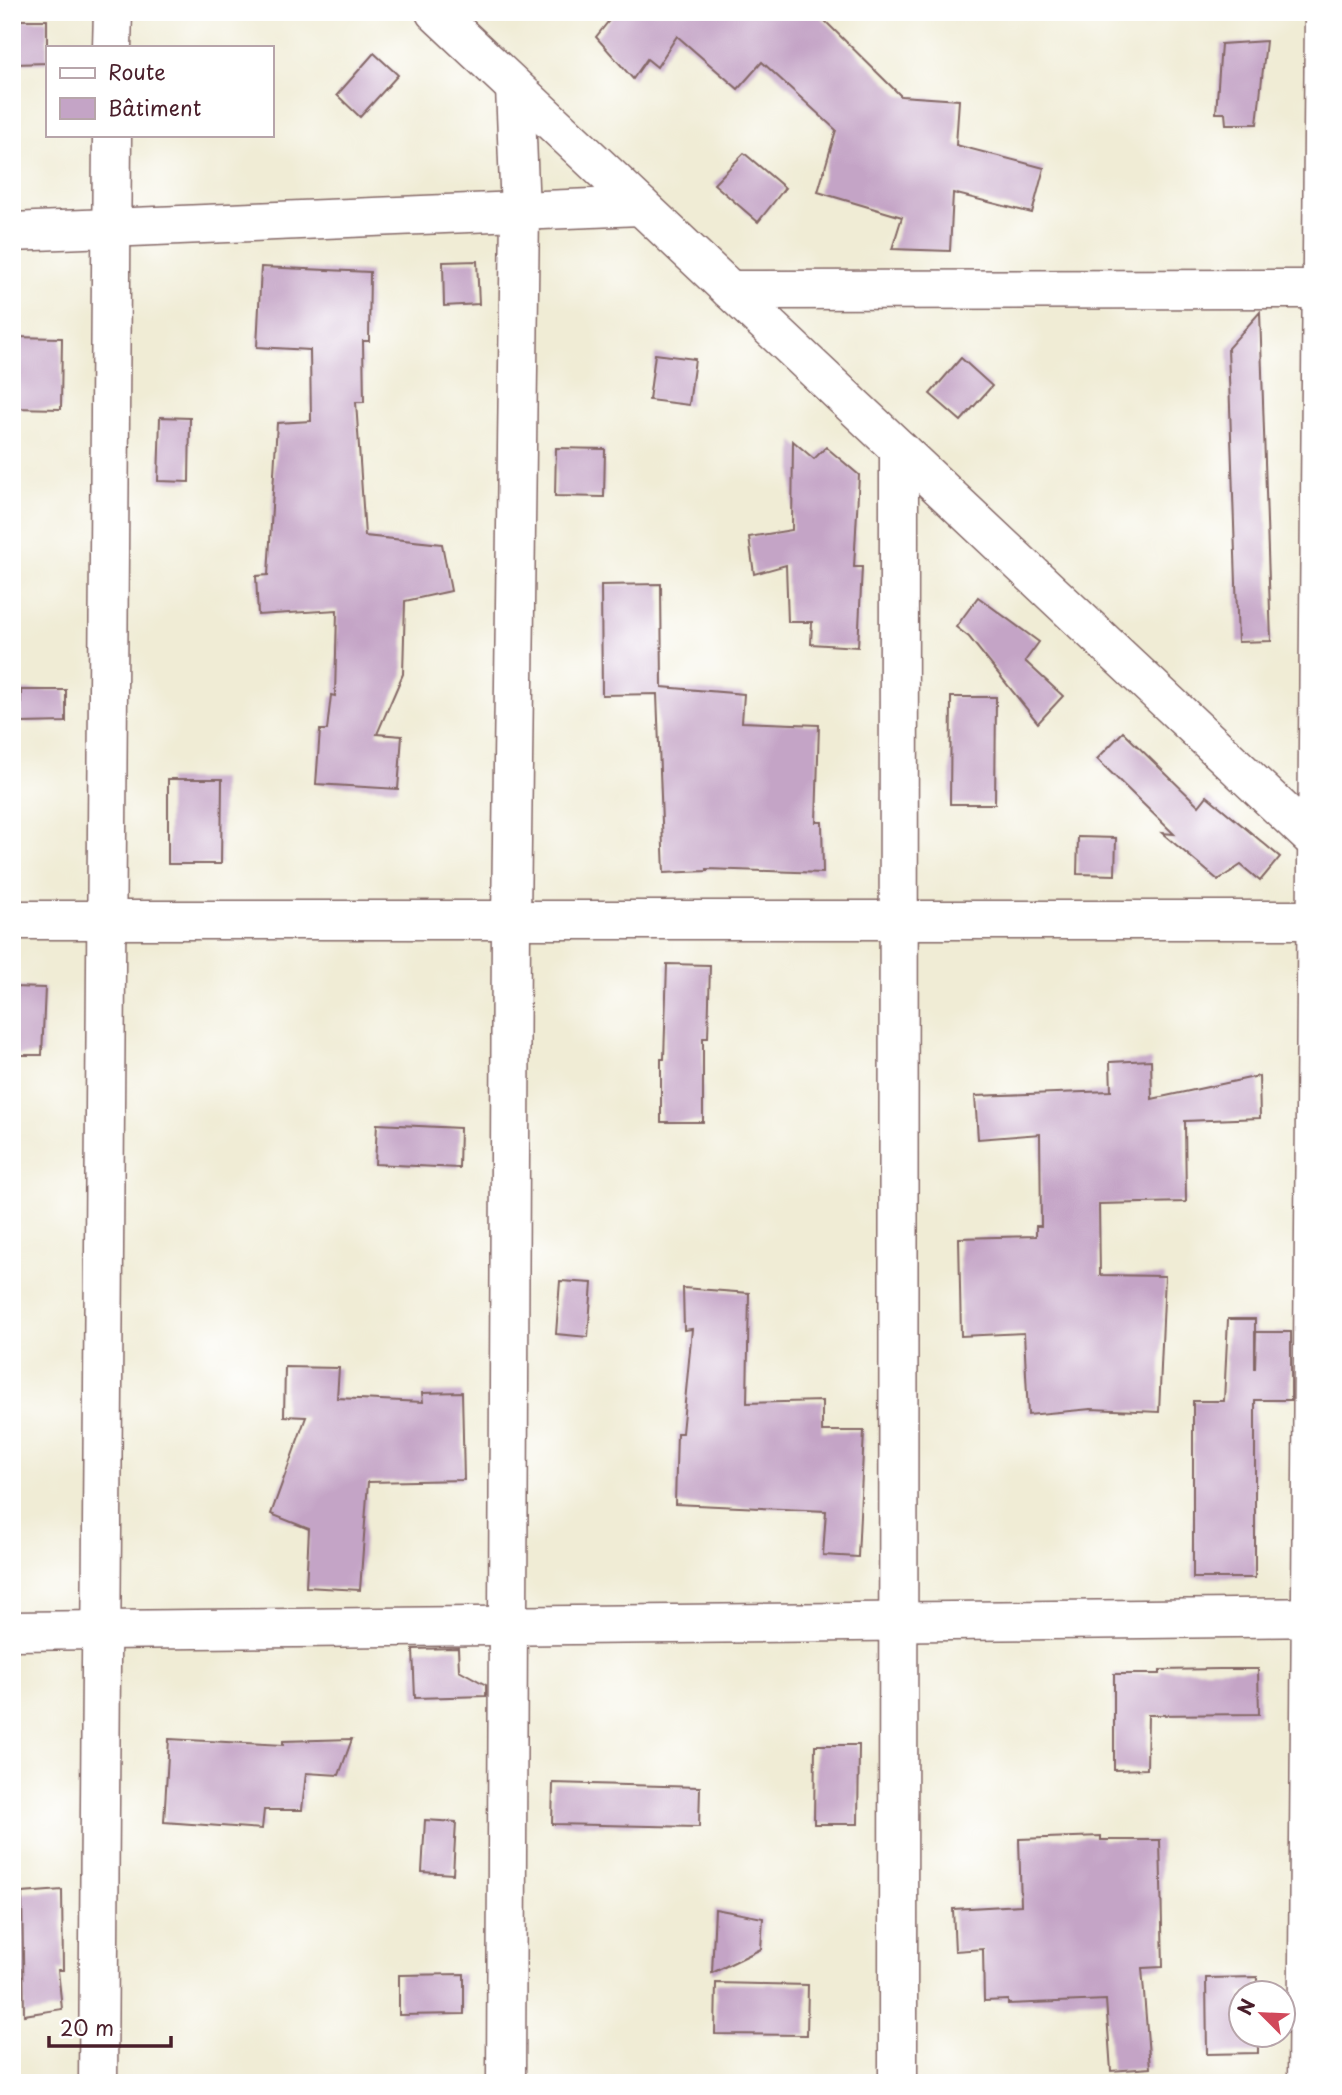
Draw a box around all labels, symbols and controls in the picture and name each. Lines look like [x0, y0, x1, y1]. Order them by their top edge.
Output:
legend [46, 46, 273, 136]
text: Route [108, 55, 166, 87]
text: Bâtiment [108, 91, 201, 123]
north arrow [1226, 1980, 1296, 2050]
text: N [1230, 1994, 1261, 2019]
scale bar [49, 2004, 172, 2048]
text: 20 m [60, 2011, 114, 2043]

